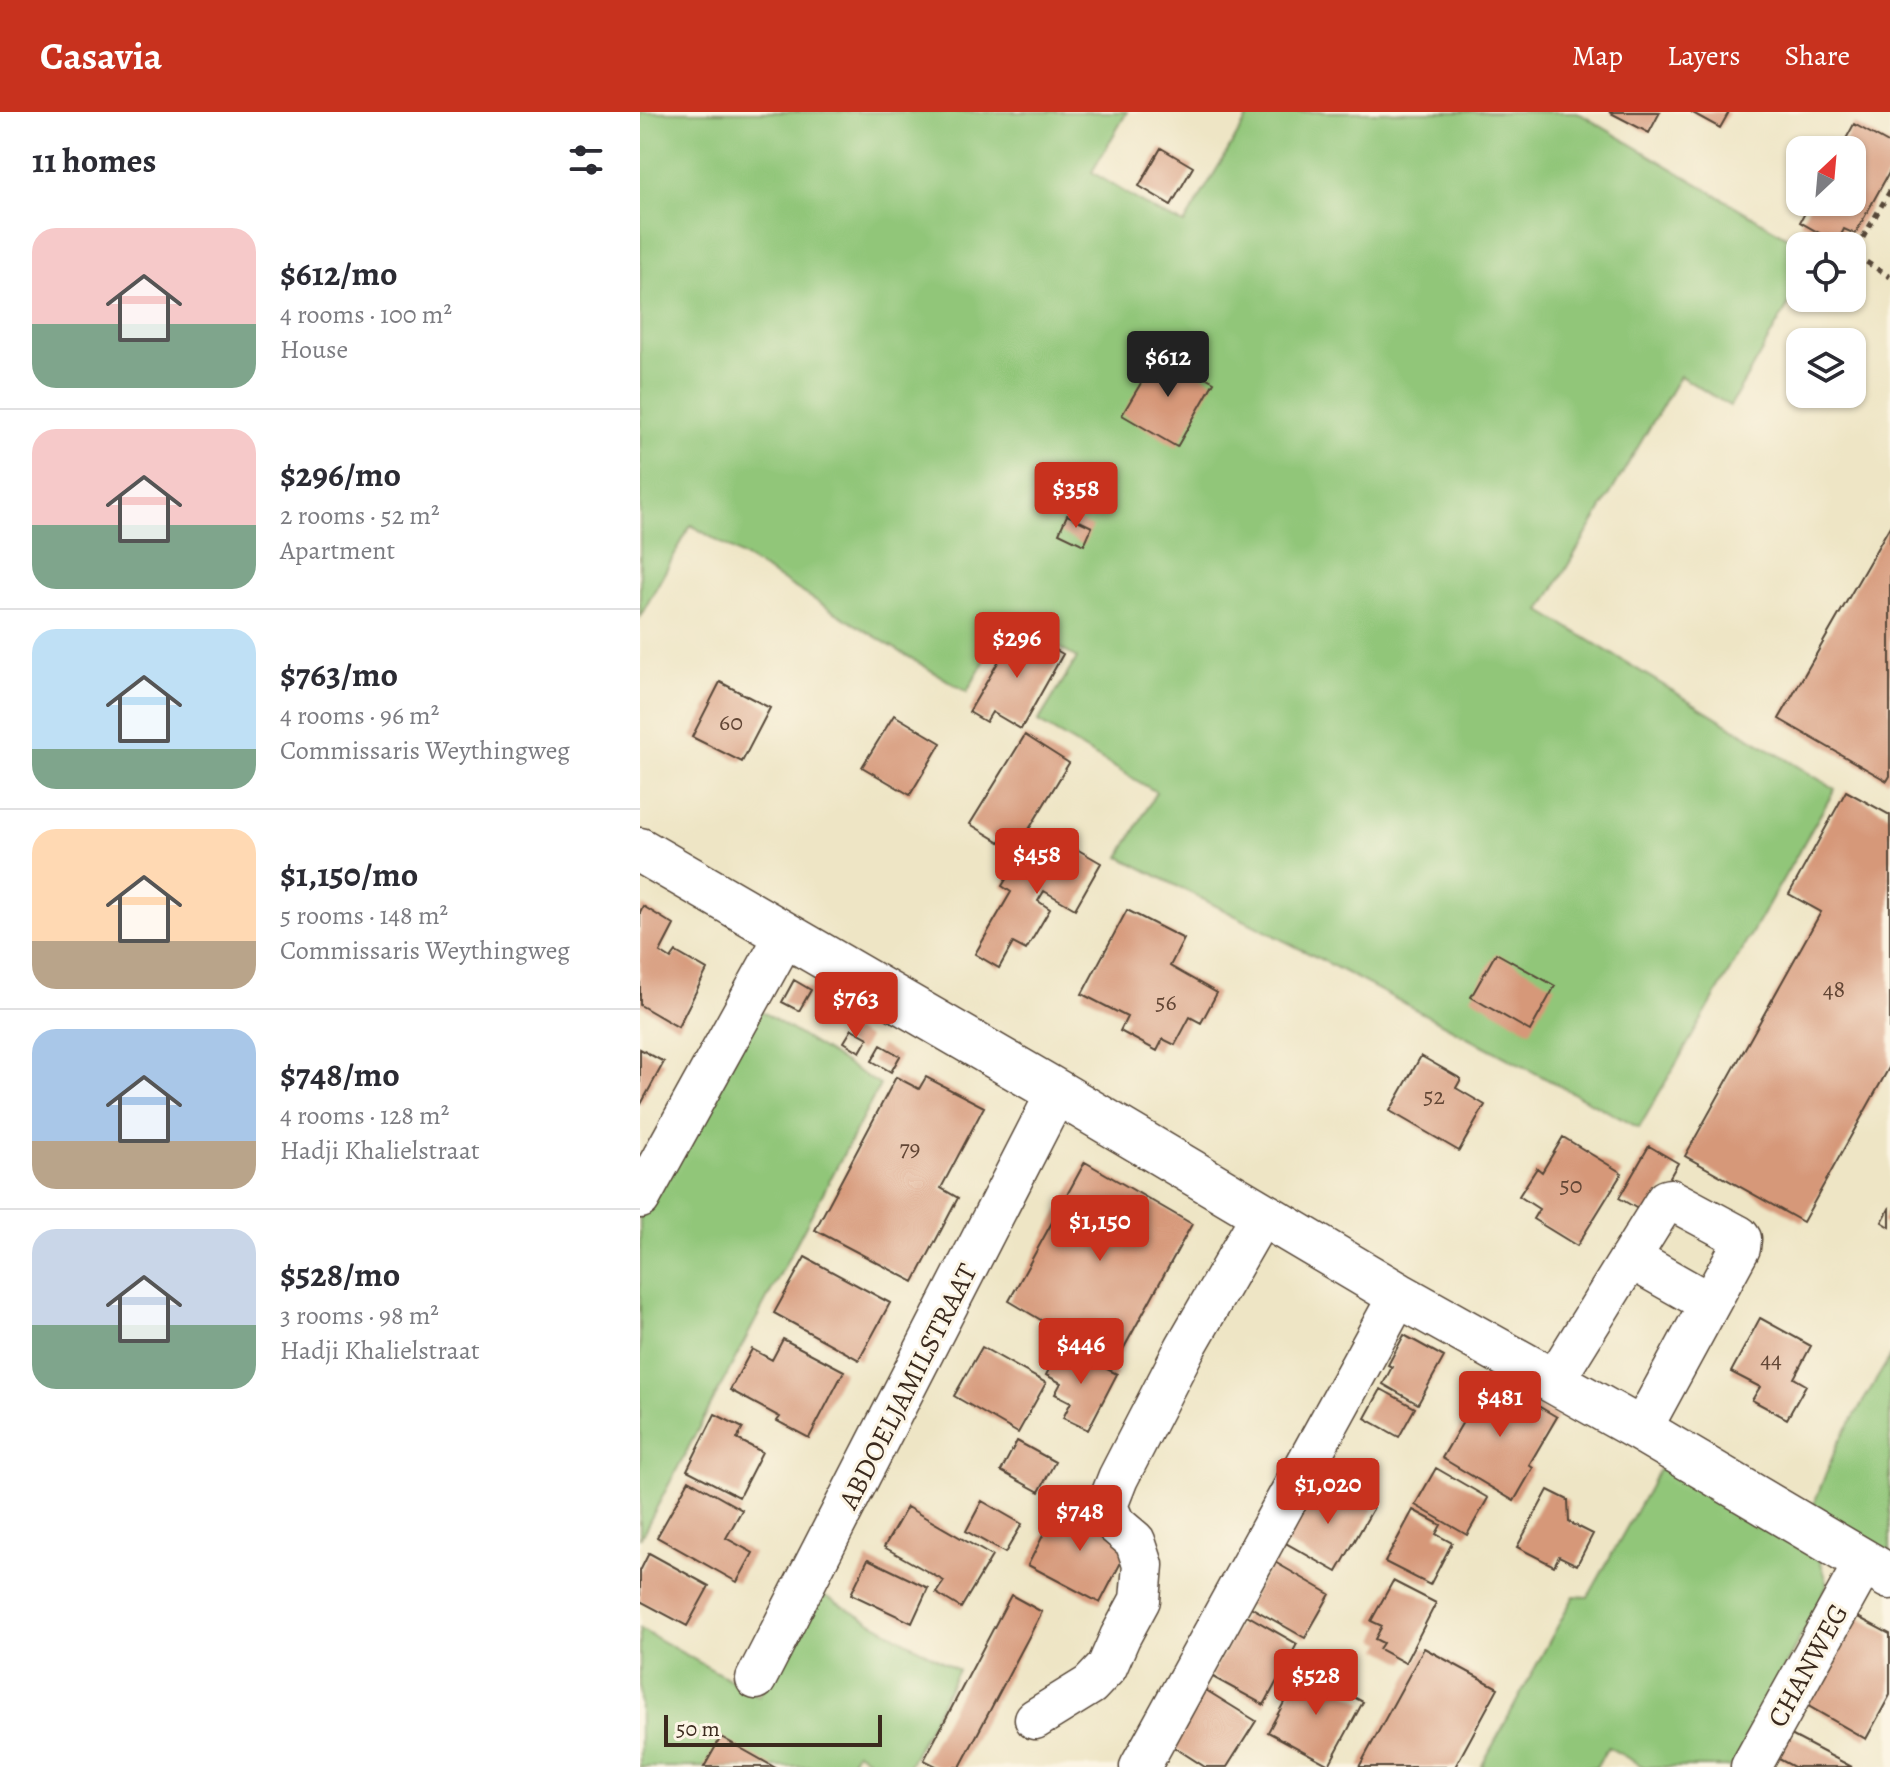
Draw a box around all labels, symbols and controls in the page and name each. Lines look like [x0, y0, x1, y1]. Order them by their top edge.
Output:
text: Casavia [40, 30, 162, 82]
text: Map [1572, 37, 1623, 75]
text: Layers [1667, 37, 1740, 75]
text: Share [1784, 37, 1850, 75]
north arrow [1786, 136, 1866, 216]
map controls [1786, 136, 1866, 408]
text: 11 homes [32, 137, 156, 184]
icon: filters [564, 138, 608, 182]
button: locate [1786, 232, 1866, 312]
text: $612/mo [280, 250, 398, 297]
icon: home [96, 260, 192, 356]
text: 4 rooms · 100 m² [280, 297, 452, 332]
button: layers [1786, 328, 1866, 408]
pin: $612 [1121, 331, 1215, 399]
text: House [280, 332, 348, 367]
text: $612 [1145, 339, 1191, 374]
text: $296/mo [280, 451, 401, 498]
icon: home [96, 461, 192, 557]
pin: $358 [1029, 462, 1123, 530]
text: $358 [1053, 470, 1099, 505]
text: 2 rooms · 52 m² [280, 498, 439, 533]
text: Apartment [280, 533, 395, 568]
pin: $296 [970, 612, 1064, 680]
text: $296 [993, 620, 1041, 655]
text: $763/mo [280, 651, 398, 698]
icon: home [96, 661, 192, 757]
text: 4 rooms · 96 m² [280, 698, 439, 733]
house number: 60 [719, 706, 743, 738]
text: Commissaris Weythingweg [280, 733, 570, 768]
pin: $458 [990, 828, 1084, 896]
text: $458 [1013, 836, 1061, 871]
text: $1,150/mo [280, 851, 418, 898]
icon: home [96, 861, 192, 957]
text: 5 rooms · 148 m² [280, 898, 448, 933]
text: Commissaris Weythingweg [280, 933, 570, 968]
pin: $763 [809, 972, 903, 1040]
house number: 48 [1823, 973, 1845, 1005]
text: $763 [833, 980, 879, 1015]
house number: 56 [1155, 986, 1177, 1018]
text: $748/mo [280, 1051, 400, 1098]
icon: home [96, 1061, 192, 1157]
house number: 52 [1423, 1080, 1445, 1112]
text: 4 rooms · 128 m² [280, 1098, 449, 1133]
house number: 79 [900, 1132, 921, 1164]
text: Hadji Khalielstraat [280, 1133, 480, 1168]
house number: 50 [1559, 1169, 1583, 1201]
pin: $1,150 [1035, 1195, 1165, 1263]
text: $1,150 [1069, 1203, 1131, 1238]
text: $528/mo [280, 1251, 400, 1298]
street label: ABDOELJAMILSTRAAT [829, 1257, 986, 1517]
icon: home [96, 1261, 192, 1357]
text: 3 rooms · 98 m² [280, 1298, 439, 1333]
pin: $446 [1034, 1318, 1128, 1386]
text: $446 [1057, 1326, 1105, 1361]
text: Hadji Khalielstraat [280, 1333, 480, 1368]
house number: 44 [1760, 1343, 1782, 1375]
pin: $481 [1453, 1371, 1547, 1439]
text: $481 [1477, 1379, 1523, 1414]
pin: $1,020 [1263, 1458, 1393, 1526]
text: $1,020 [1294, 1466, 1362, 1501]
pin: $748 [1033, 1485, 1127, 1553]
text: $748 [1056, 1493, 1104, 1528]
street label: CHANWEG [1758, 1597, 1857, 1734]
pin: $528 [1269, 1649, 1363, 1717]
text: $528 [1292, 1657, 1340, 1692]
scale bar [664, 1711, 882, 1747]
text: 50 m [676, 1714, 720, 1744]

